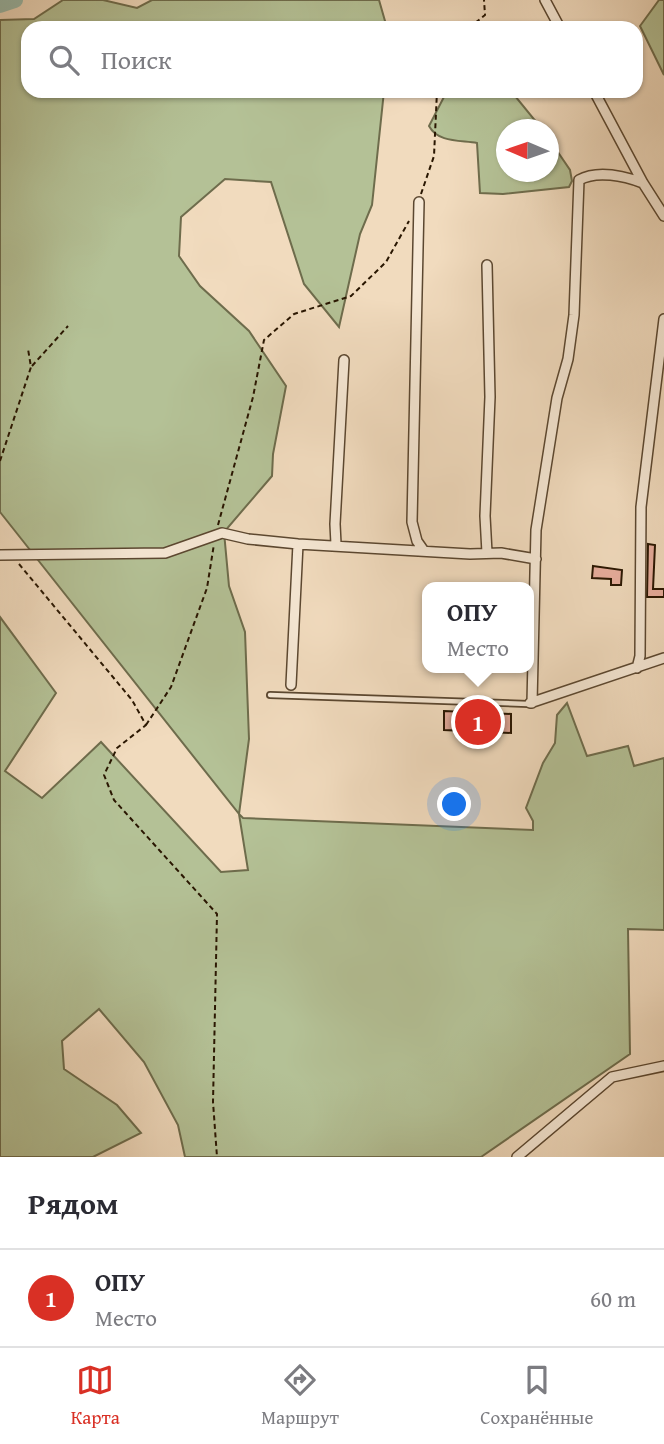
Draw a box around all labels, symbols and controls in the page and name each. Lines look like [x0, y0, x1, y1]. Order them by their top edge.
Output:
search box [21, 21, 643, 98]
text: Поиск [101, 40, 172, 79]
icon: search [45, 41, 83, 79]
north arrow [496, 119, 559, 182]
popup [422, 582, 534, 673]
text: ОПУ [447, 592, 497, 631]
text: Место [447, 631, 509, 664]
pin: 1 [455, 696, 501, 748]
your location [437, 787, 471, 821]
text: Рядом [28, 1181, 119, 1225]
text: ОПУ [95, 1262, 145, 1301]
text: 1 [45, 1282, 57, 1315]
text: 60 m [590, 1282, 636, 1315]
text: Место [95, 1301, 157, 1334]
tab: Карта [71, 1361, 120, 1431]
tab: Маршрут [261, 1361, 339, 1431]
tab: Сохранённые [480, 1361, 593, 1431]

